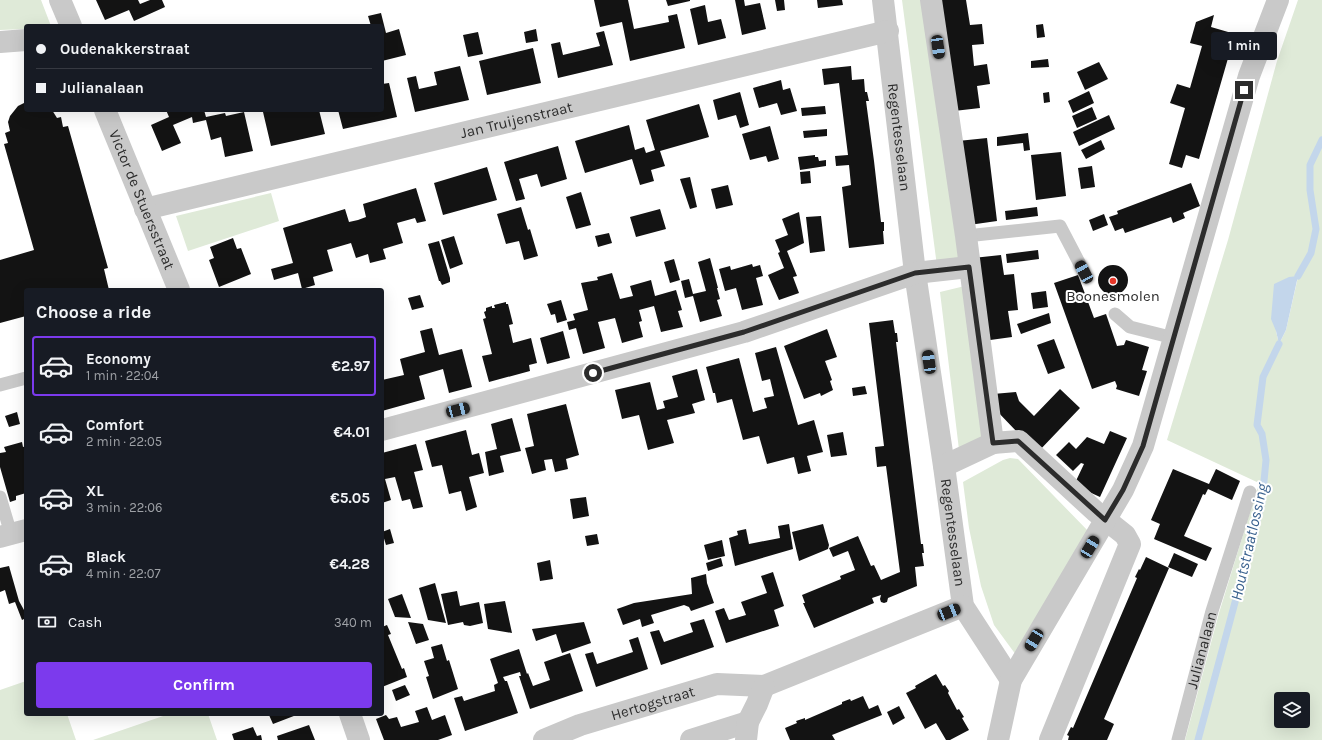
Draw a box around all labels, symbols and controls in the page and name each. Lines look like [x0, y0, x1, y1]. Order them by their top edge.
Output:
callout: 1 min [1211, 32, 1277, 60]
car [930, 34, 946, 60]
text: 1 min [1228, 38, 1260, 53]
text: Oudenakkerstraat [60, 40, 190, 58]
text: Julianalaan [60, 79, 144, 97]
route end [1235, 81, 1253, 99]
street label: Regentesselaan [884, 82, 914, 192]
street label: Jan Truijenstraat [458, 98, 575, 142]
street label: Victor de Stuersstraat [105, 127, 179, 273]
car [1073, 259, 1095, 285]
marker: Boonesmolen [1108, 276, 1118, 286]
place label: Boonesmolen [1066, 287, 1160, 305]
text: Choose a ride [36, 301, 151, 323]
icon: car [38, 348, 74, 384]
car [921, 349, 937, 375]
text: Economy [86, 350, 151, 368]
text: €2.97 [332, 357, 370, 375]
route start [584, 364, 602, 382]
text: 1 min · 22:04 [86, 368, 159, 383]
car [445, 401, 471, 419]
icon: car [38, 414, 74, 450]
text: Comfort [86, 416, 144, 434]
text: €4.01 [334, 423, 370, 441]
text: 2 min · 22:05 [86, 434, 162, 449]
street label: Regentesselaan [937, 477, 969, 587]
icon: car [38, 480, 74, 516]
water label: Houtstraatlossing [1226, 481, 1272, 602]
text: XL [86, 482, 104, 500]
text: €5.05 [330, 489, 370, 507]
text: 3 min · 22:06 [86, 500, 162, 515]
car [1079, 534, 1101, 560]
icon: car [38, 546, 74, 582]
text: Black [86, 548, 126, 566]
text: €4.28 [330, 555, 370, 573]
text: 4 min · 22:07 [86, 566, 161, 581]
car [936, 602, 962, 622]
street label: Julianalaan [1183, 609, 1221, 691]
icon: cash [36, 611, 58, 633]
text: Cash [68, 613, 102, 631]
text: 340 m [334, 615, 372, 630]
car [1023, 627, 1045, 653]
button: Confirm [36, 662, 372, 708]
street label: Hertogstraat [609, 682, 697, 724]
map controls [1274, 692, 1310, 728]
button: layers [1274, 692, 1310, 728]

